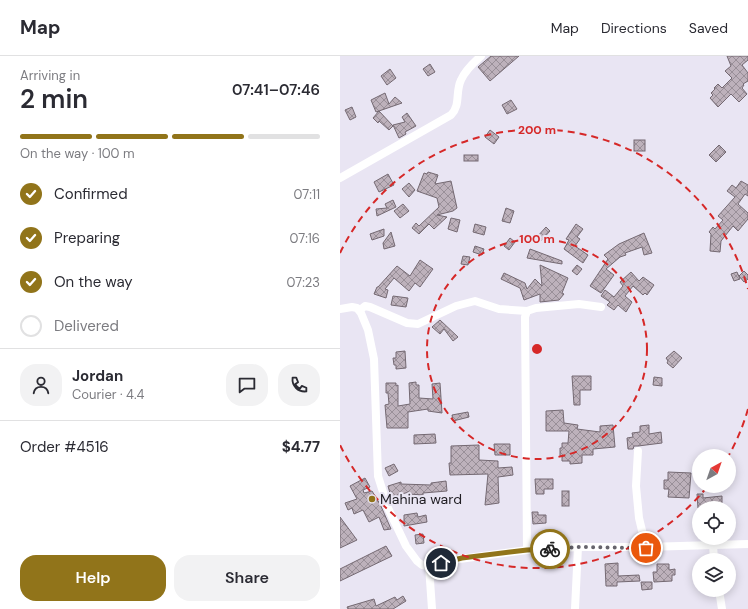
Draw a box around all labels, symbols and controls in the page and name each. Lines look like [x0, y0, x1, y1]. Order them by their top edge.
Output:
text: Map [20, 15, 60, 40]
text: Map [551, 19, 579, 37]
text: Directions [601, 19, 667, 37]
text: Saved [689, 19, 728, 37]
text: Arriving in [20, 67, 80, 84]
text: 07:41–07:46 [232, 80, 320, 100]
text: 2 min [20, 82, 88, 116]
text: 200 m [518, 122, 556, 138]
text: On the way · 100 m [20, 145, 135, 162]
icon: check [20, 183, 42, 205]
text: Confirmed [54, 184, 128, 204]
text: 07:11 [294, 186, 320, 203]
icon: check [20, 227, 42, 249]
text: Preparing [54, 228, 120, 248]
text: 07:16 [290, 230, 320, 247]
text: 100 m [519, 231, 555, 247]
icon: check [20, 271, 42, 293]
text: On the way [54, 272, 133, 292]
text: 07:23 [287, 274, 320, 291]
text: Delivered [54, 316, 119, 336]
centre of rings [530, 342, 544, 356]
button: person [20, 364, 62, 406]
button: chat [226, 364, 268, 406]
button: phone [278, 364, 320, 406]
text: Jordan [72, 366, 123, 386]
text: Courier · 4.4 [72, 386, 144, 403]
text: Order #4516 [20, 437, 109, 457]
text: $4.77 [282, 437, 320, 457]
north arrow [692, 449, 736, 493]
map controls [692, 449, 736, 597]
place label: Mahina ward [380, 490, 462, 508]
marker: Mahina ward [367, 494, 377, 504]
button: locate [692, 501, 736, 545]
courier [530, 529, 570, 569]
pin [629, 531, 663, 565]
icon: bag [635, 537, 657, 559]
icon: bike [539, 538, 561, 560]
pin [424, 546, 458, 580]
icon: home [430, 552, 452, 574]
button: layers [692, 553, 736, 597]
button: Help [20, 555, 166, 601]
button: Share [174, 555, 320, 601]

